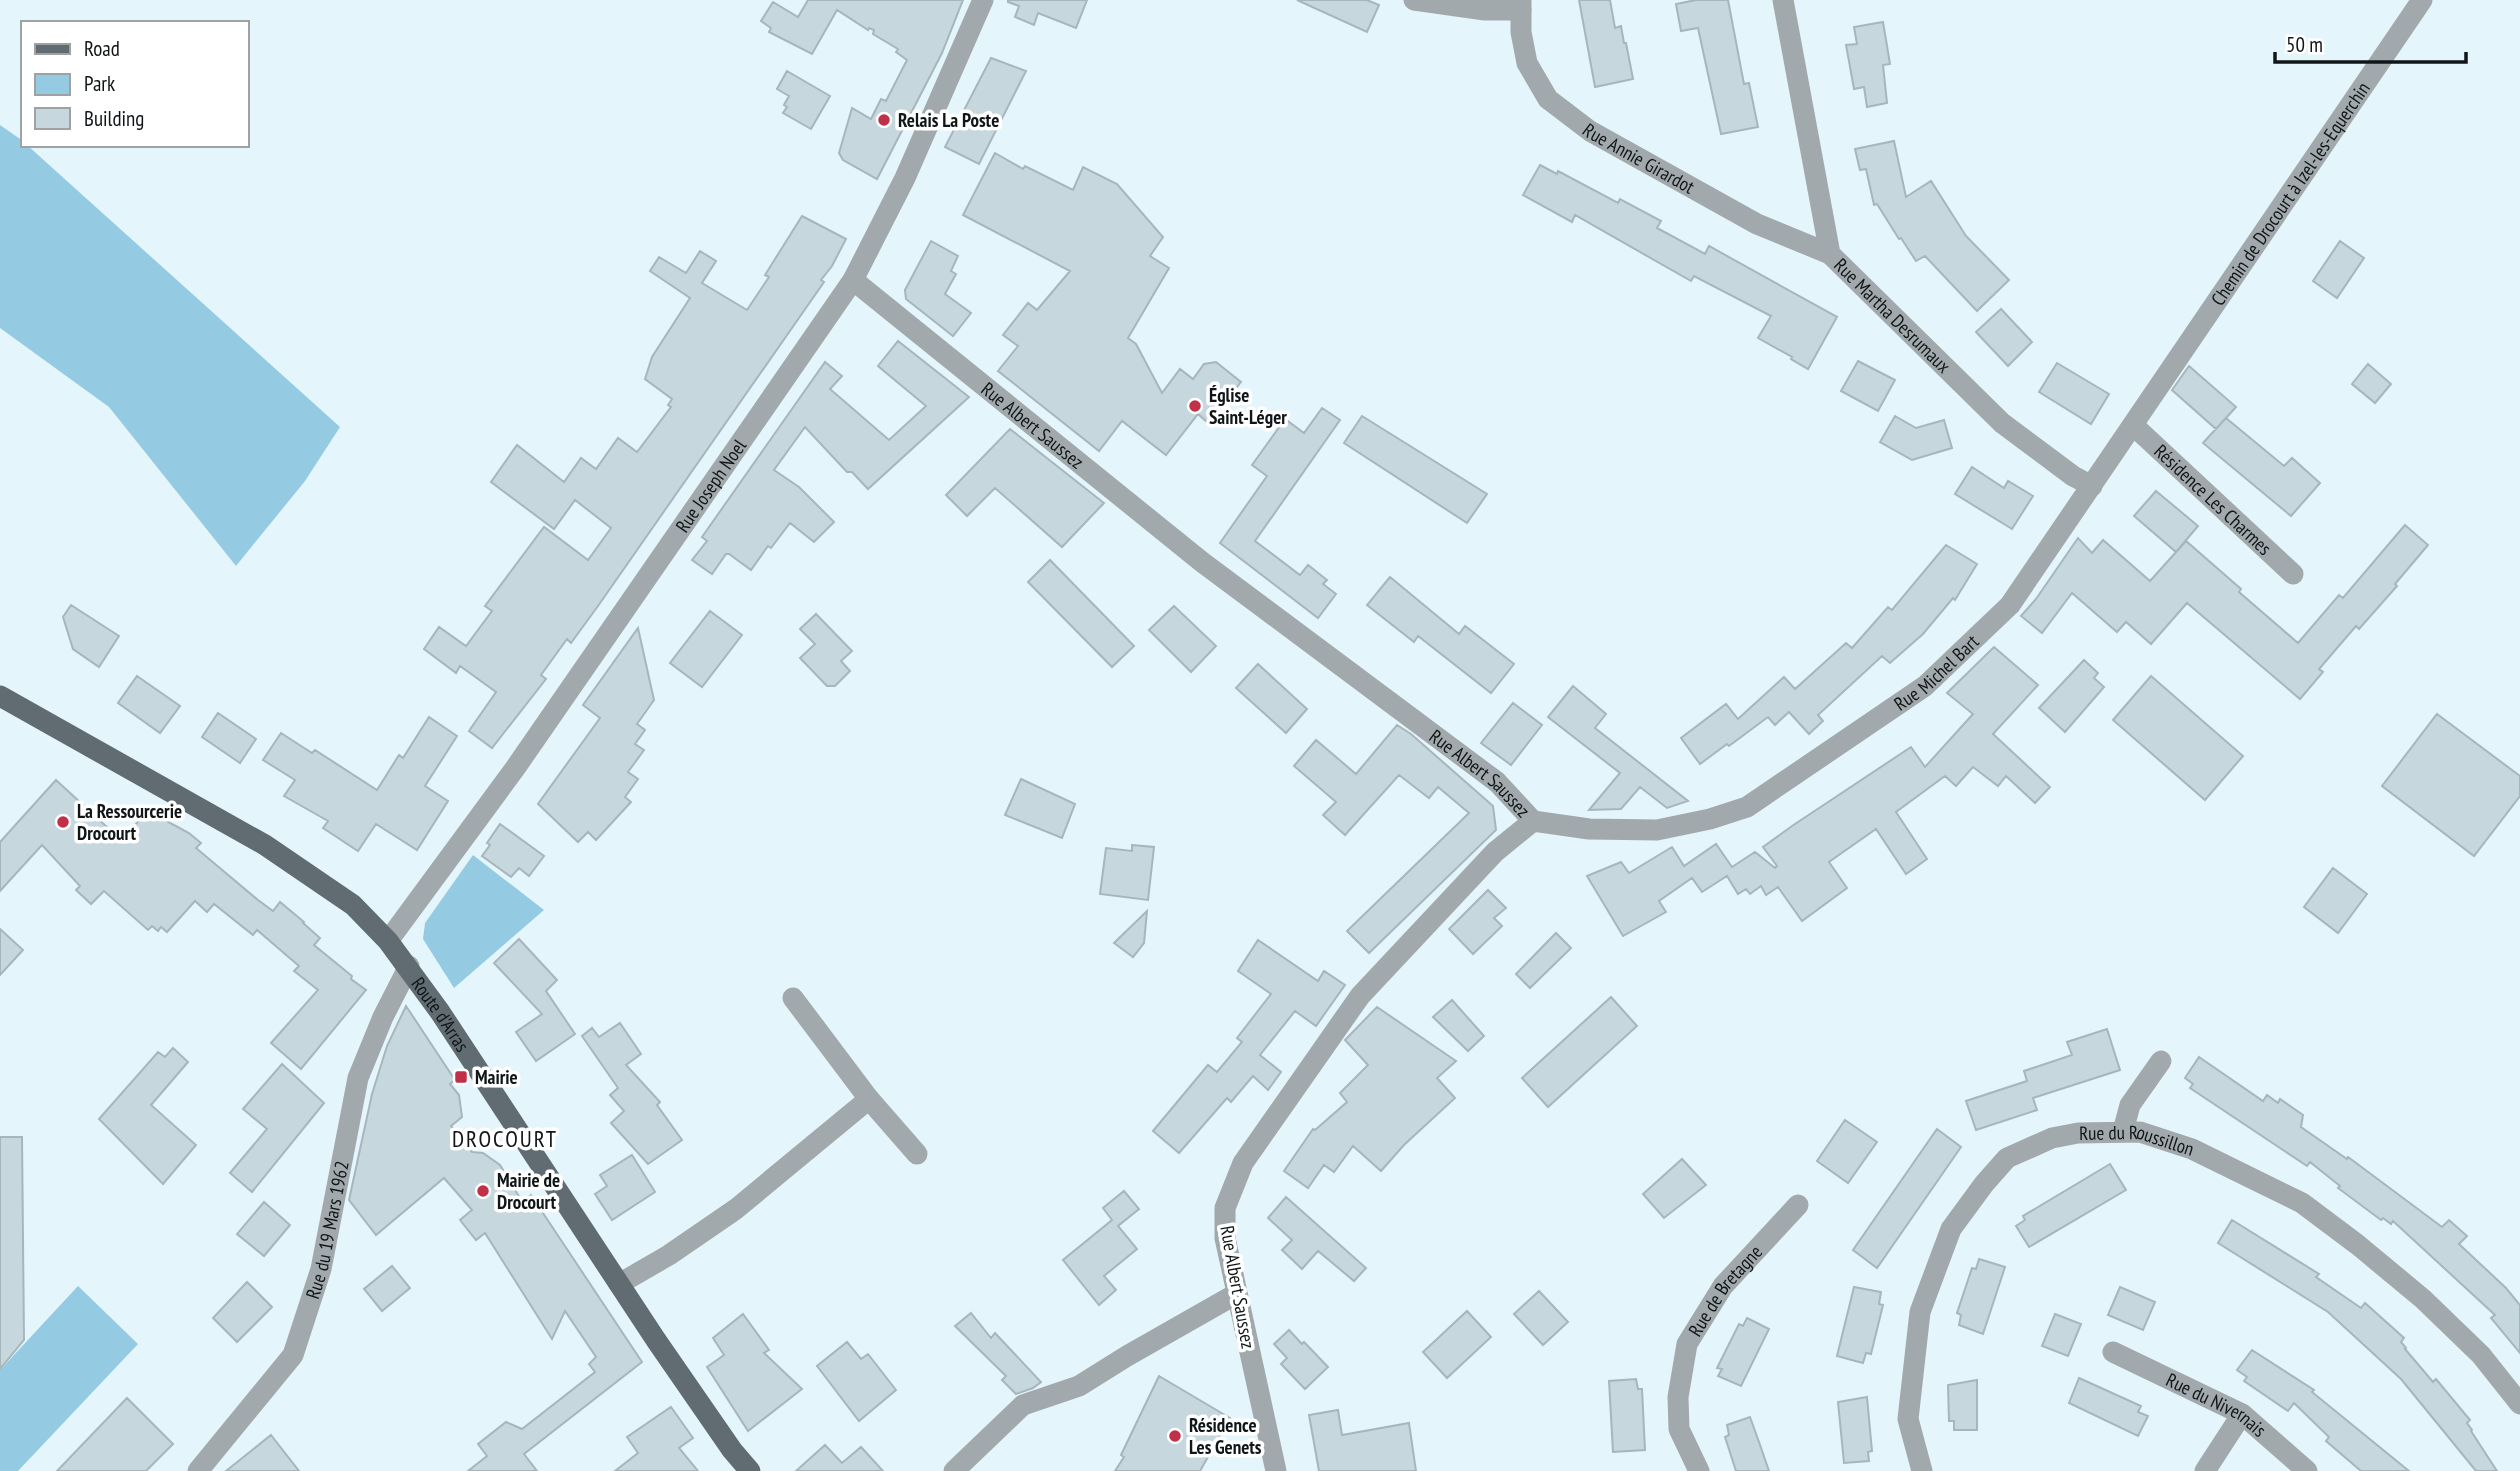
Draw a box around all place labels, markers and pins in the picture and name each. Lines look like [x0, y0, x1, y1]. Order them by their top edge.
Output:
place label: Relais La Poste [898, 108, 999, 132]
marker: Relais La Poste [876, 112, 892, 128]
place label: Église Saint-Léger [1209, 383, 1287, 429]
marker: Église Saint-Léger [1187, 398, 1203, 414]
place label: La Ressourcerie Drocourt [77, 799, 182, 845]
marker: La Ressourcerie Drocourt [55, 814, 71, 830]
place label: Mairie [475, 1065, 518, 1089]
marker: Mairie [453, 1069, 469, 1085]
place label: Mairie de Drocourt [497, 1168, 560, 1214]
marker: Mairie de Drocourt [475, 1183, 491, 1199]
place label: Résidence Les Genets [1189, 1413, 1262, 1459]
marker: Résidence Les Genets [1167, 1428, 1183, 1444]

